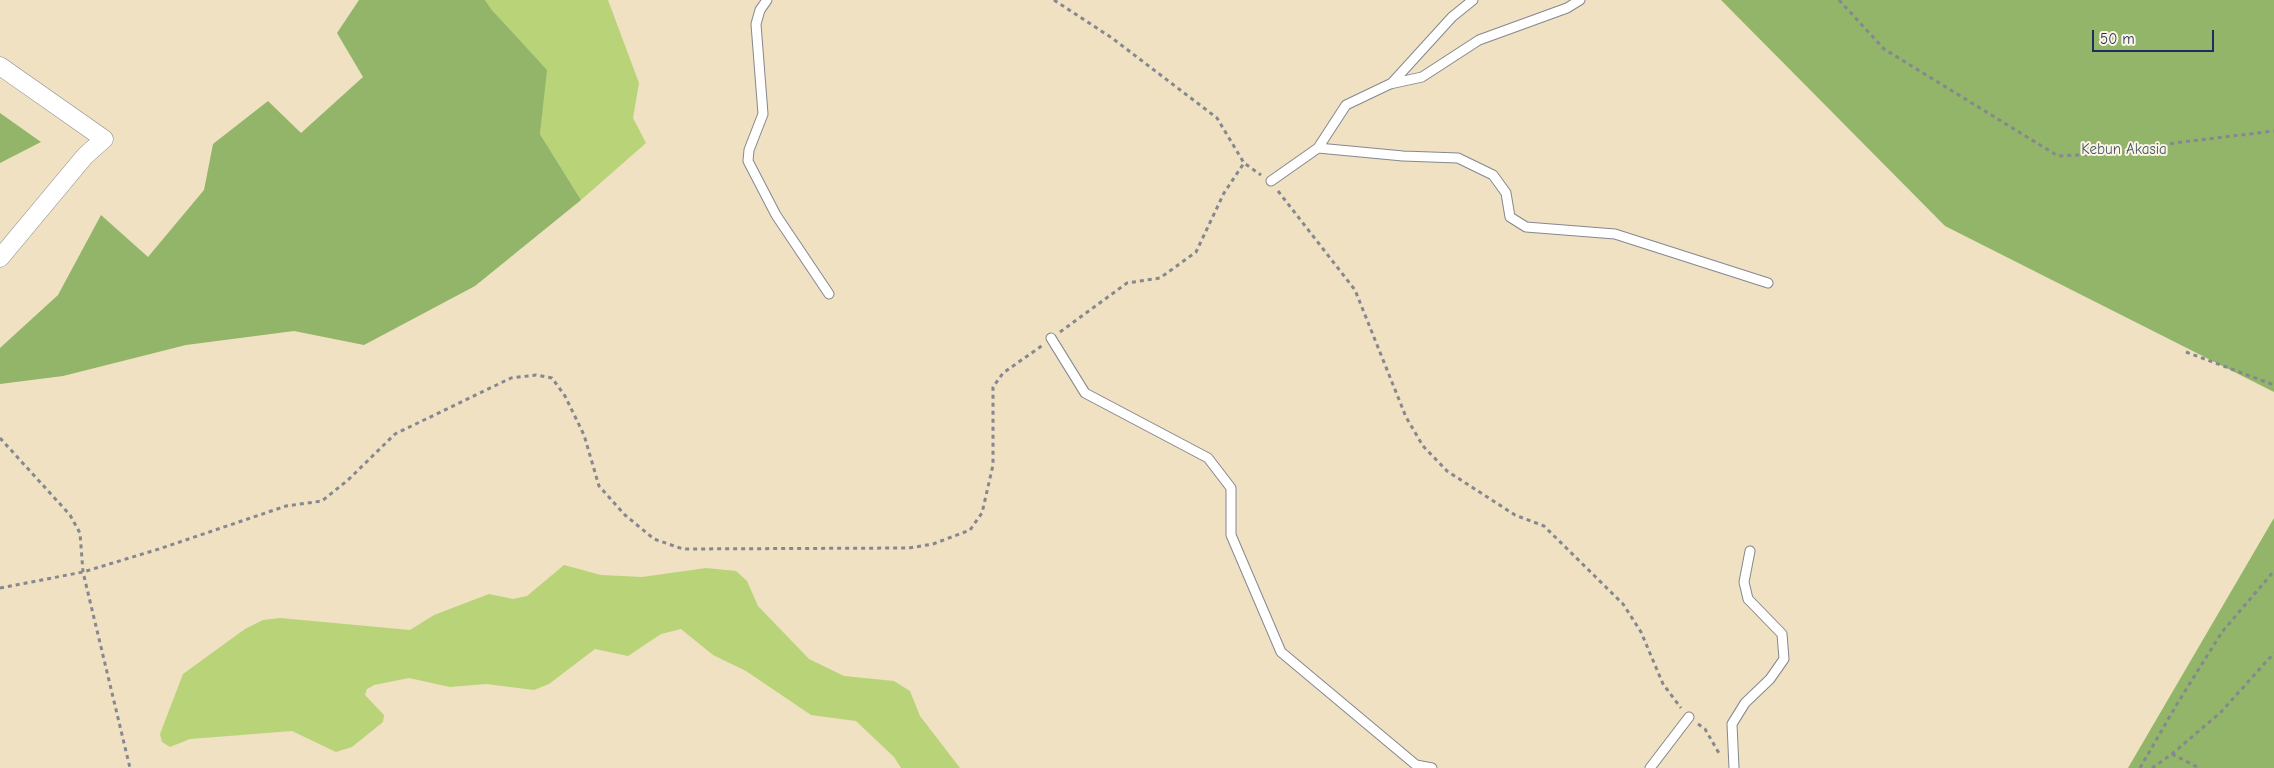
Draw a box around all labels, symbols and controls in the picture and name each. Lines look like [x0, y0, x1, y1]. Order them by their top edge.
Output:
scale bar [2094, 20, 2216, 52]
text: 50 m [2100, 30, 2135, 48]
park label: Kebun Akasia [2081, 141, 2167, 159]

